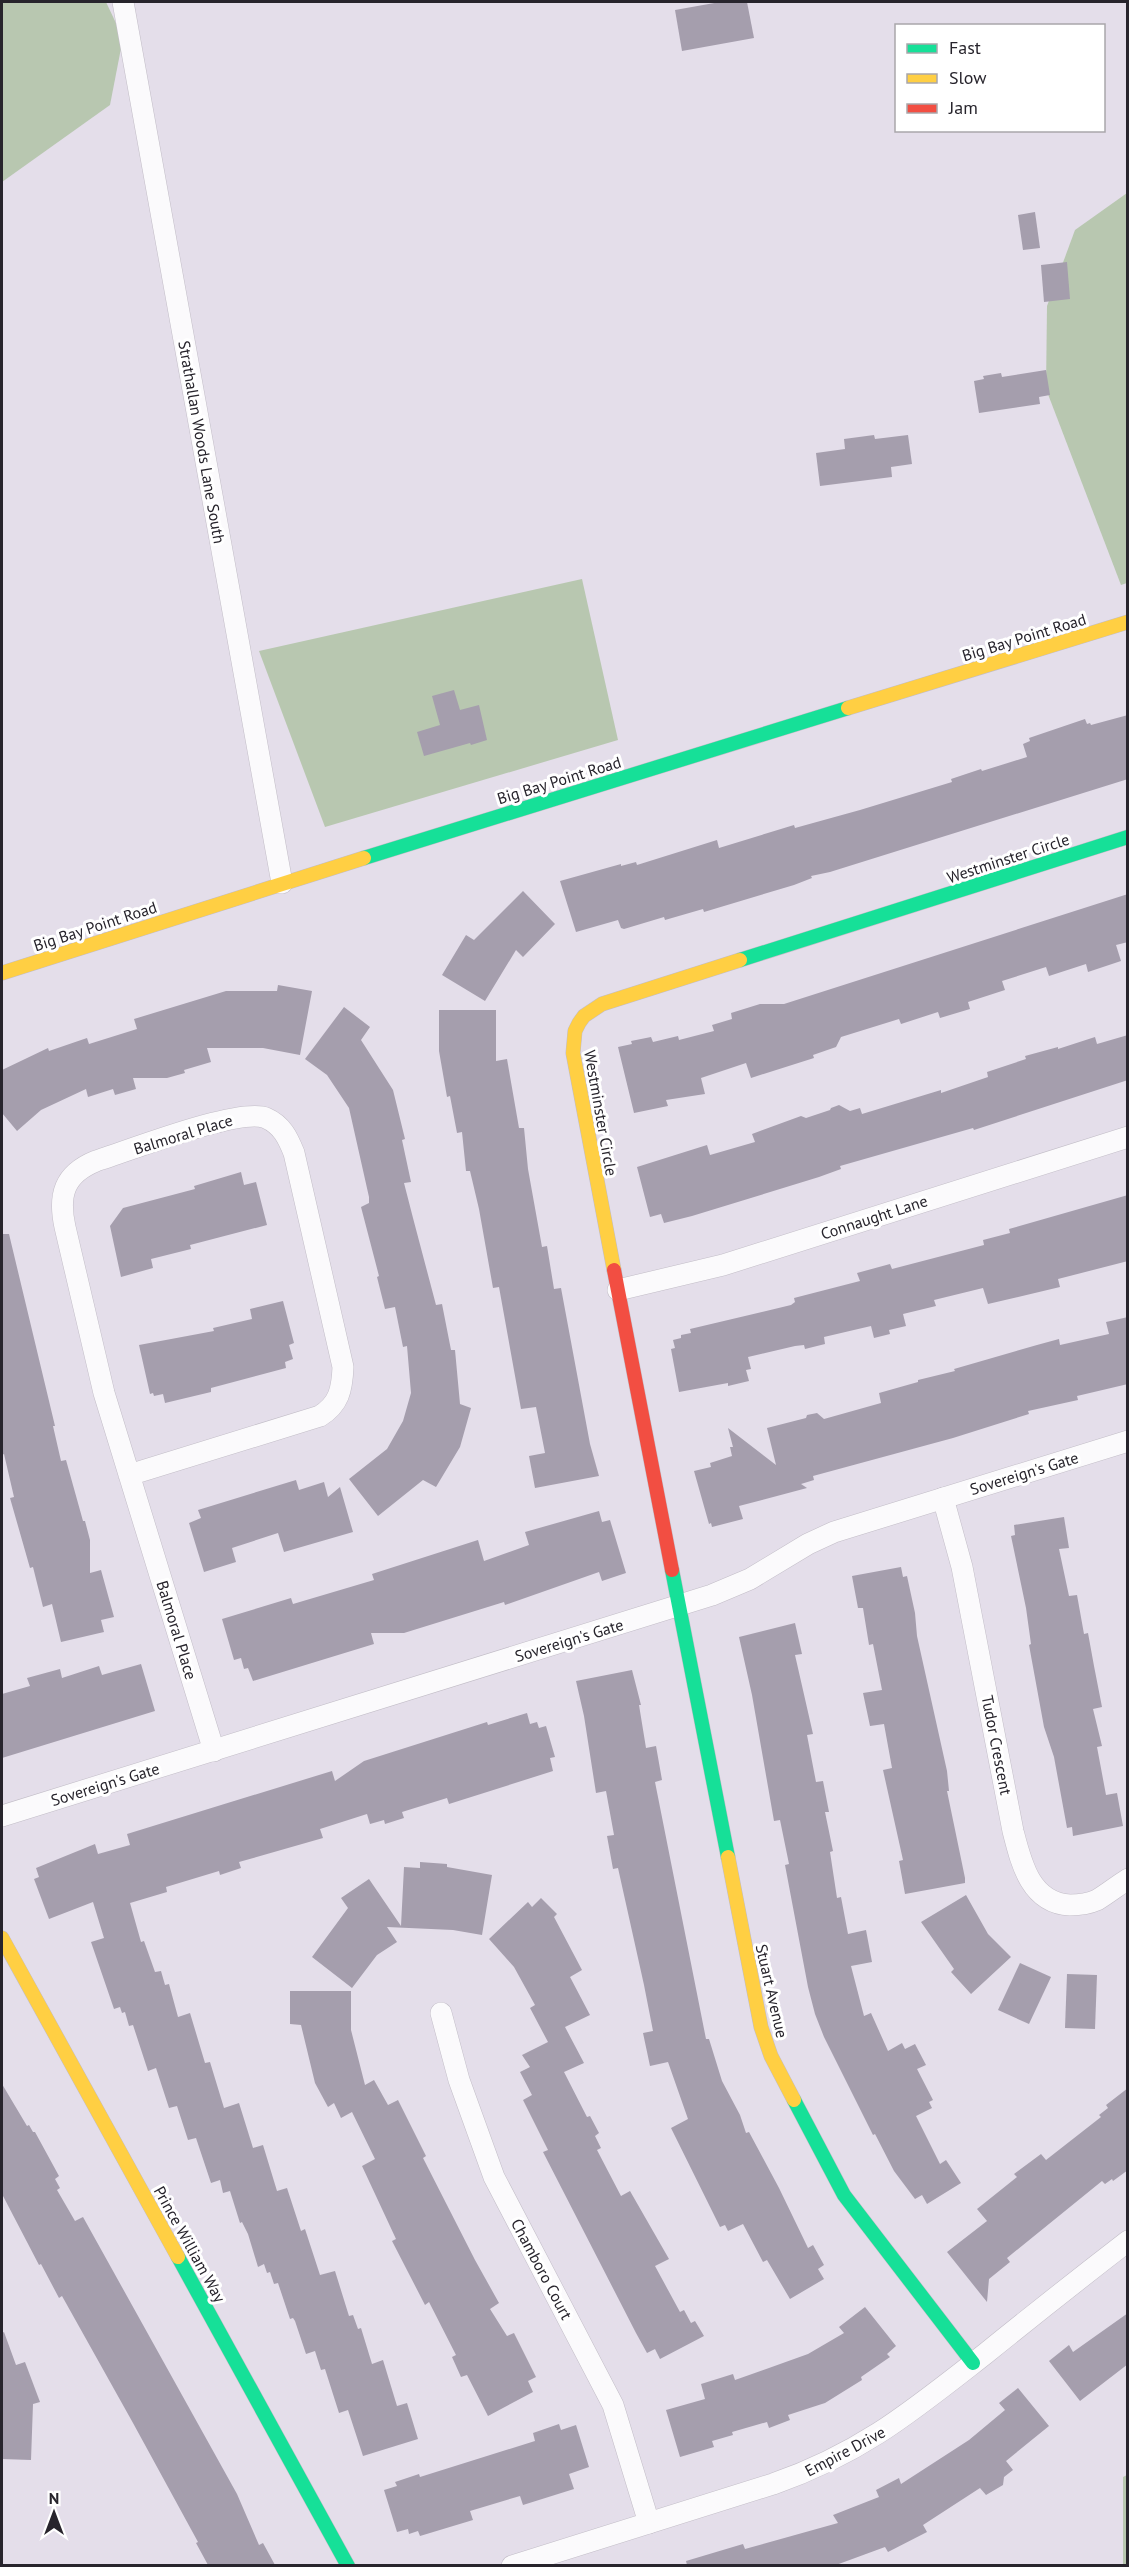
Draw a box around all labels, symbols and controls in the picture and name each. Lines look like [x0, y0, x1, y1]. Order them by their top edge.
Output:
legend [895, 24, 1105, 132]
text: Fast [949, 36, 981, 59]
text: Slow [949, 66, 987, 89]
text: Jam [948, 96, 978, 119]
street label: Strathallan Woods Lane South [174, 339, 230, 545]
street label: Big Bay Point Road [960, 609, 1088, 665]
street label: Big Bay Point Road [495, 752, 623, 808]
street label: Westminster Circle [944, 829, 1072, 887]
street label: Big Bay Point Road [31, 897, 159, 955]
street label: Westminster Circle [580, 1048, 622, 1178]
street label: Balmoral Place [131, 1109, 235, 1159]
street label: Connaught Lane [818, 1190, 930, 1244]
street label: Sovereign's Gate [967, 1447, 1081, 1499]
street label: Balmoral Place [152, 1578, 202, 1682]
street label: Sovereign's Gate [512, 1614, 626, 1666]
street label: Tudor Crescent [978, 1693, 1017, 1797]
street label: Sovereign's Gate [48, 1758, 162, 1810]
street label: Stuart Avenue [752, 1942, 792, 2040]
street label: Prince William Way [150, 2182, 230, 2306]
street label: Chamboro Court [507, 2215, 577, 2323]
street label: Empire Drive [801, 2421, 889, 2481]
north arrow [24, 2483, 84, 2543]
text: N [49, 2488, 59, 2508]

